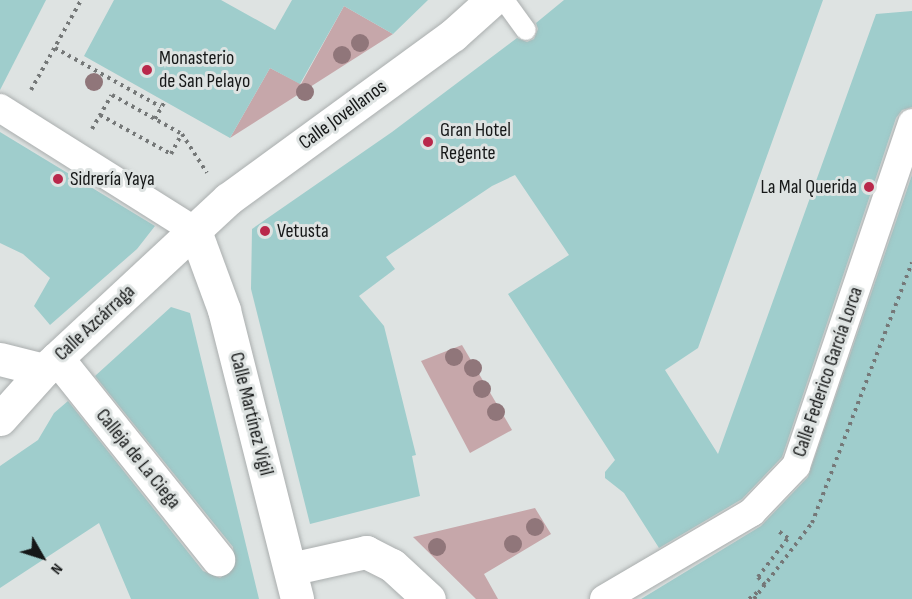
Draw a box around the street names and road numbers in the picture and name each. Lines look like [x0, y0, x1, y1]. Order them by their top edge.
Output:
street label: Calle Jovellanos [294, 75, 392, 155]
street label: Calle Azcárraga [50, 280, 140, 366]
street label: Calle Federico García Lorca [788, 284, 868, 460]
street label: Calle Martínez Vigil [224, 350, 278, 478]
street label: Calleja de La Ciega [90, 404, 186, 514]

